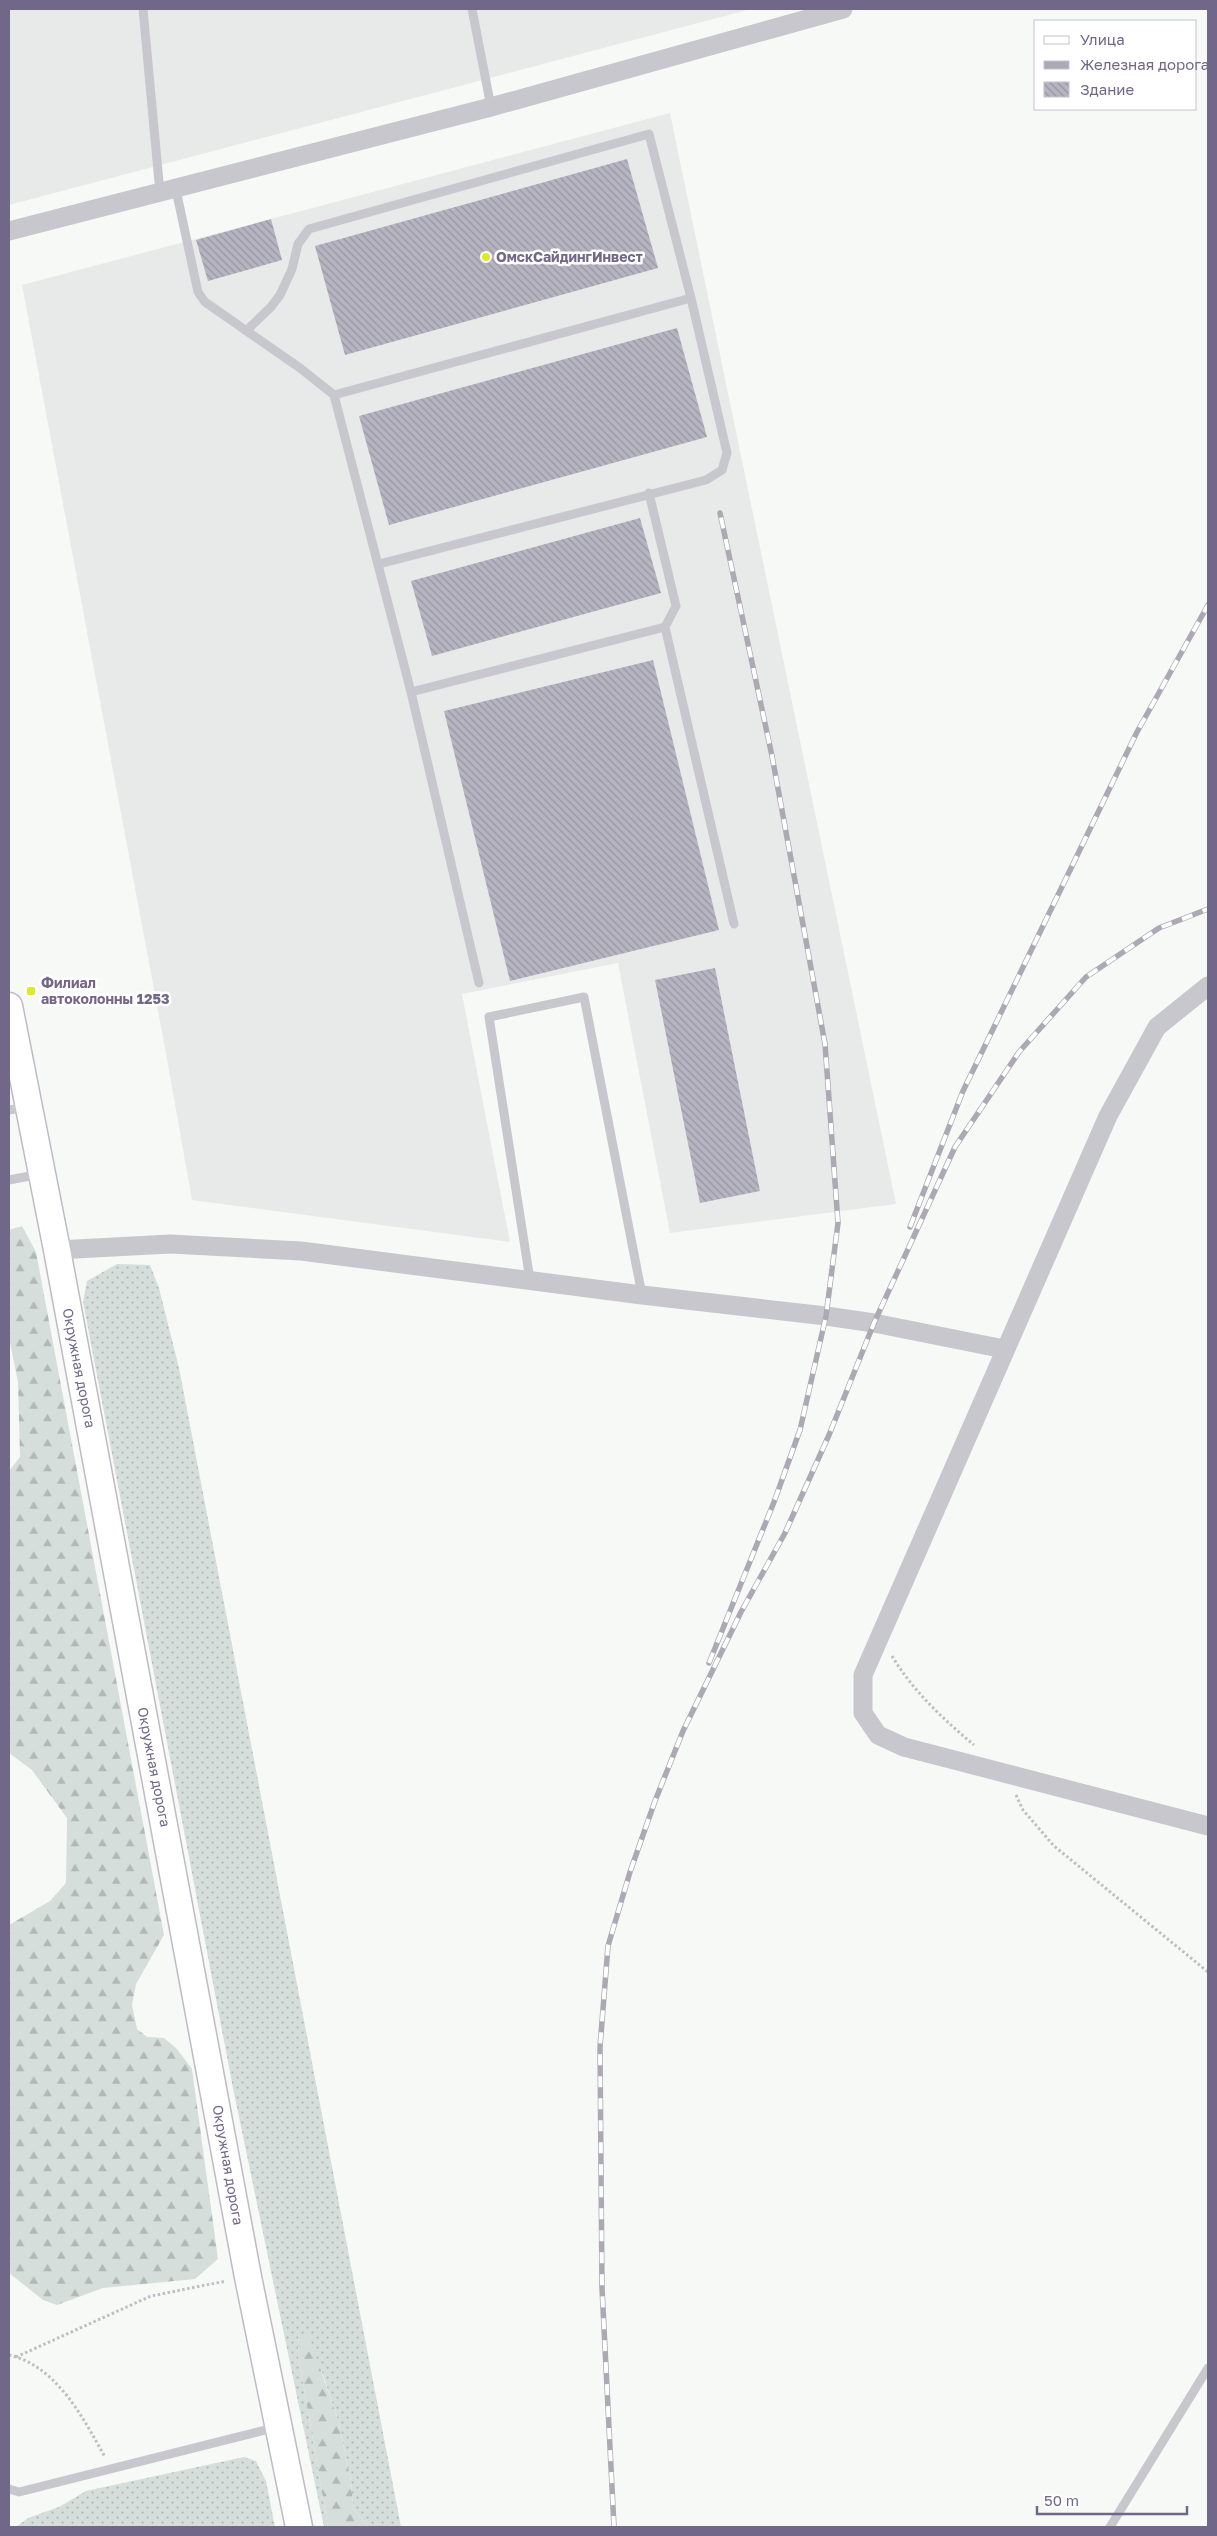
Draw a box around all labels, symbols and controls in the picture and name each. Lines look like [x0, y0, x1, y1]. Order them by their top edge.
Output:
legend [1034, 20, 1197, 110]
text: Улица [1080, 30, 1125, 48]
text: Железная дорога [1080, 55, 1209, 73]
text: Здание [1080, 80, 1134, 98]
place label: ОмскСайдингИнвест [496, 248, 643, 265]
marker: ОмскСайдингИнвест [480, 251, 492, 263]
place label: Филиал автоколонны 1253 [41, 974, 170, 1007]
marker: Филиал автоколонны 1253 [25, 985, 37, 997]
street label: Окружная дорога [60, 1306, 99, 1429]
street label: Окружная дорога [135, 1705, 174, 1828]
street label: Окружная дорога [210, 2103, 247, 2226]
scale bar [1037, 2484, 1187, 2516]
text: 50 m [1044, 2491, 1079, 2509]

